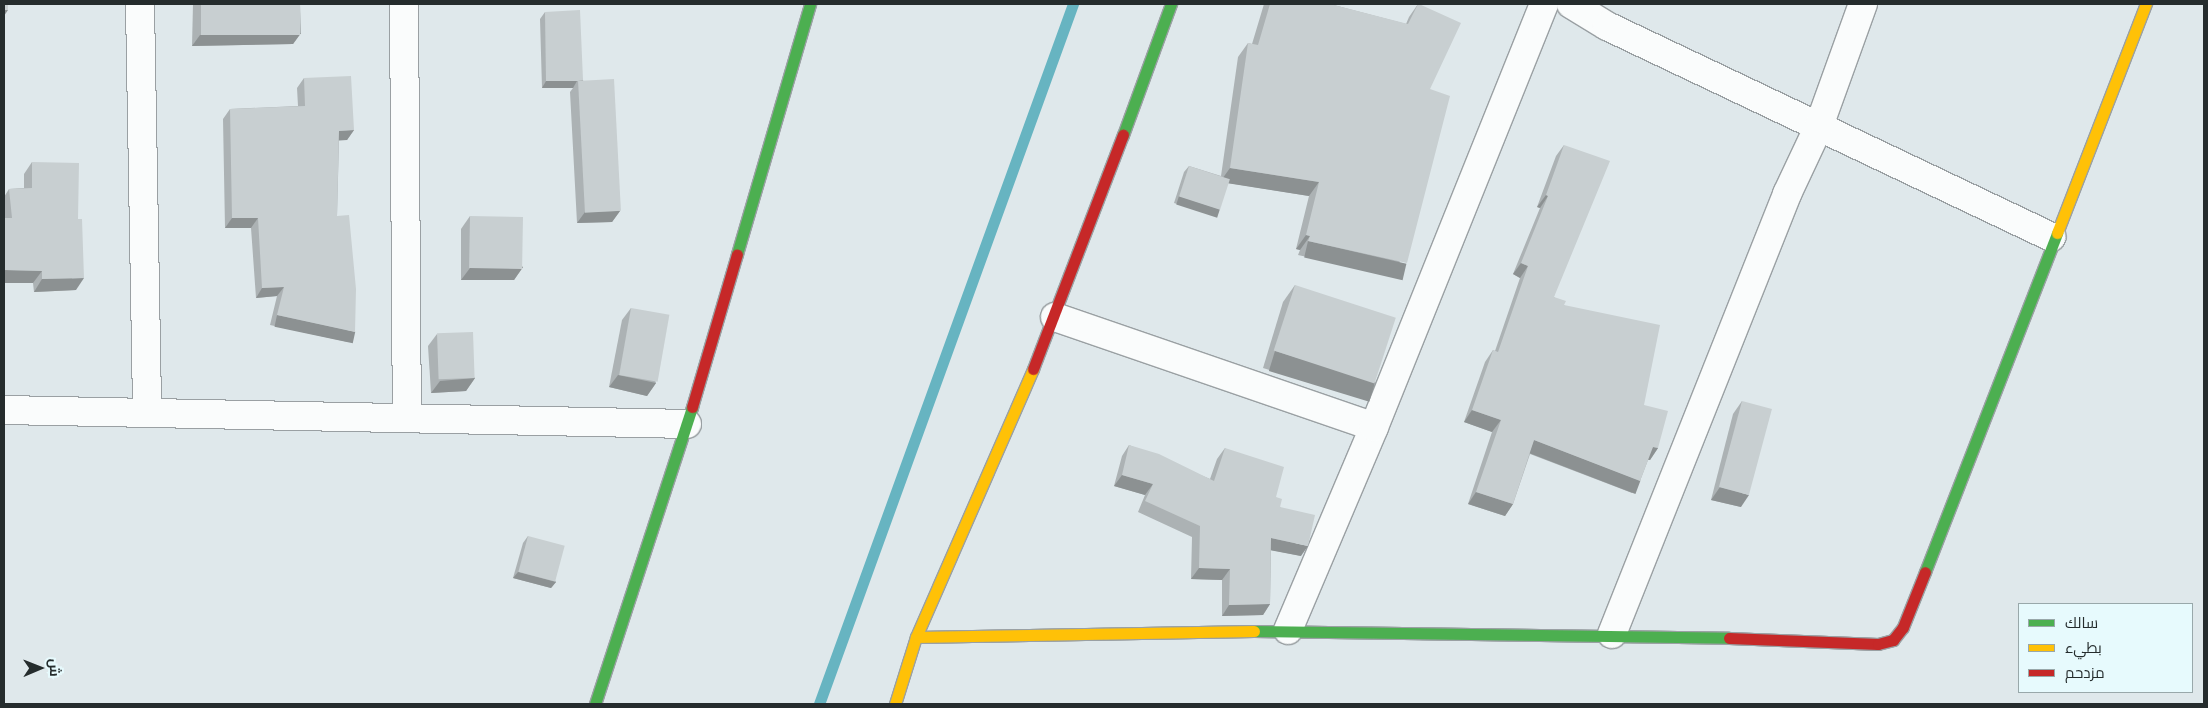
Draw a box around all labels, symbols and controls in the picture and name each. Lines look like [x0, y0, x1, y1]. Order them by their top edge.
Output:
legend [2018, 603, 2193, 693]
text: سالك [2065, 614, 2098, 632]
text: بطيء [2065, 639, 2102, 657]
north arrow [15, 643, 65, 693]
text: ش [47, 659, 63, 677]
text: مزدحم [2065, 664, 2105, 682]

